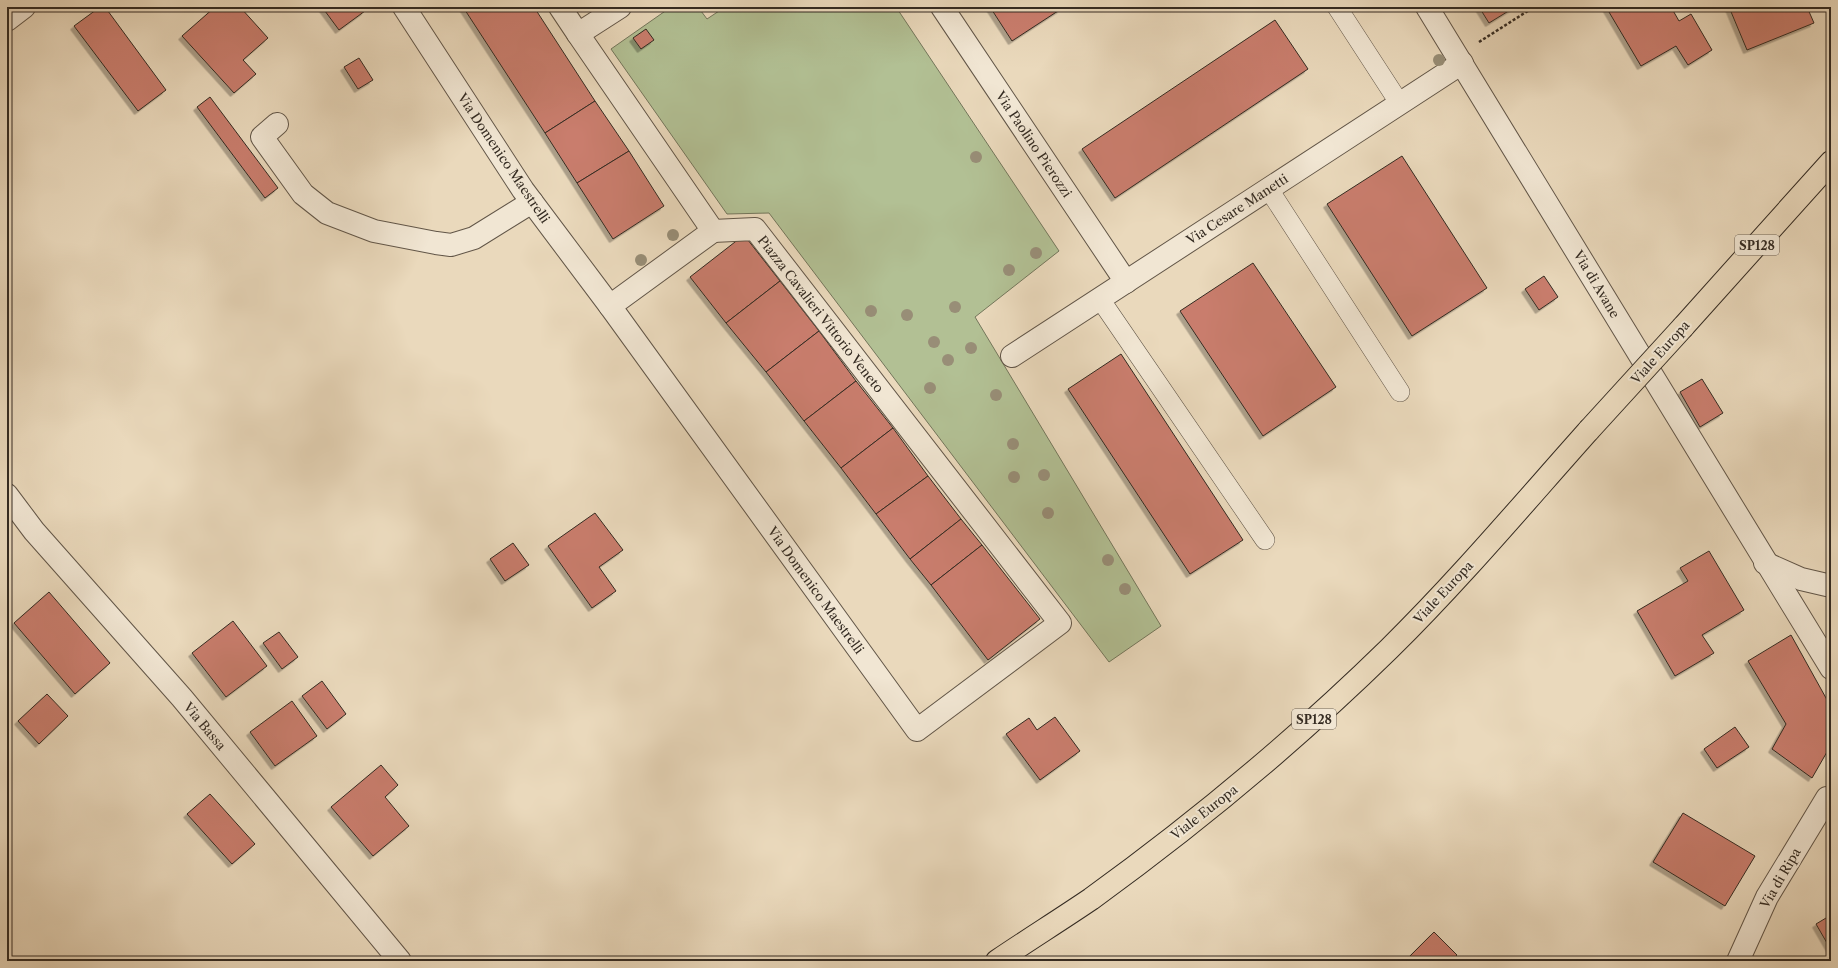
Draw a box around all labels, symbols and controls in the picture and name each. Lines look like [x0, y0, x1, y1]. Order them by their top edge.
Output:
street label: Via Paolino Pierozzi [992, 87, 1075, 200]
street label: Via Domenico Maestrelli [454, 89, 554, 226]
street label: Via Cesare Manetti [1182, 170, 1291, 248]
street label: Piazza Cavalieri Vittorio Veneto [755, 232, 887, 396]
road number: SP128 [1735, 235, 1779, 255]
street label: Via di Avane [1570, 246, 1623, 321]
street label: Viale Europa [1627, 317, 1693, 388]
street label: Via Domenico Maestrelli [764, 522, 868, 657]
street label: Viale Europa [1409, 557, 1476, 627]
street label: Via Bassa [180, 698, 230, 753]
road number: SP128 [1292, 709, 1336, 729]
street label: Viale Europa [1167, 781, 1241, 844]
street label: Via di Ripa [1756, 845, 1804, 912]

